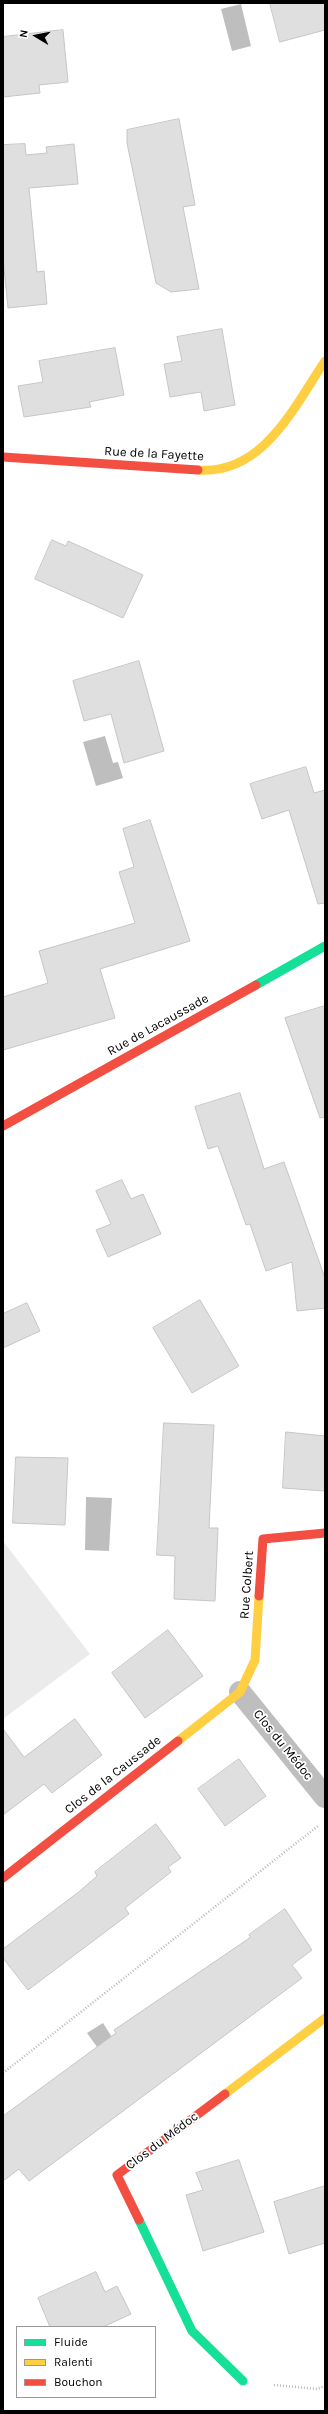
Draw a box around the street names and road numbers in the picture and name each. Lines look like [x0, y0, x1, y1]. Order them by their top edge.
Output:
street label: Rue de la Fayette [104, 444, 204, 464]
street label: Rue de Lacaussade [105, 991, 211, 1059]
street label: Rue Colbert [237, 1550, 257, 1620]
street label: Clos du Médoc [250, 1706, 316, 1784]
street label: Clos de la Caussade [62, 1732, 164, 1818]
street label: Clos du Médoc [123, 2109, 201, 2173]

